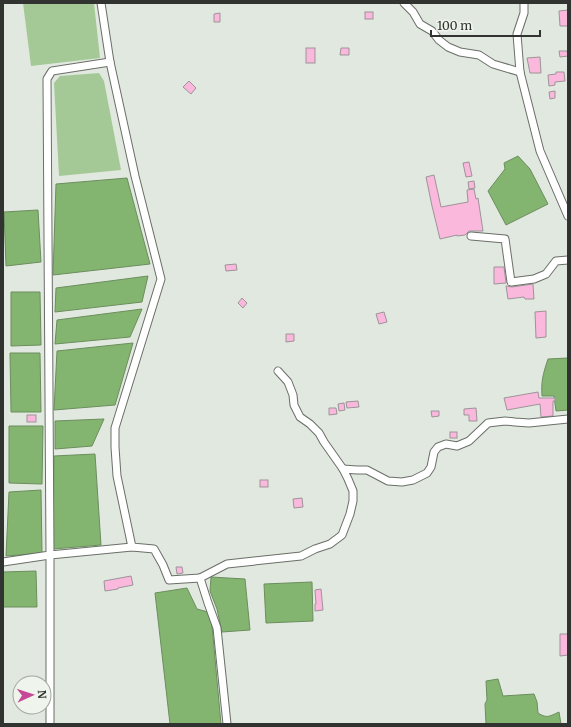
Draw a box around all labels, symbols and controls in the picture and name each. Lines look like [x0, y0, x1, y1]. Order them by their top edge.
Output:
scale bar [431, 12, 540, 38]
text: 100 m [437, 18, 472, 33]
north arrow [12, 675, 52, 715]
text: N [35, 690, 49, 699]

